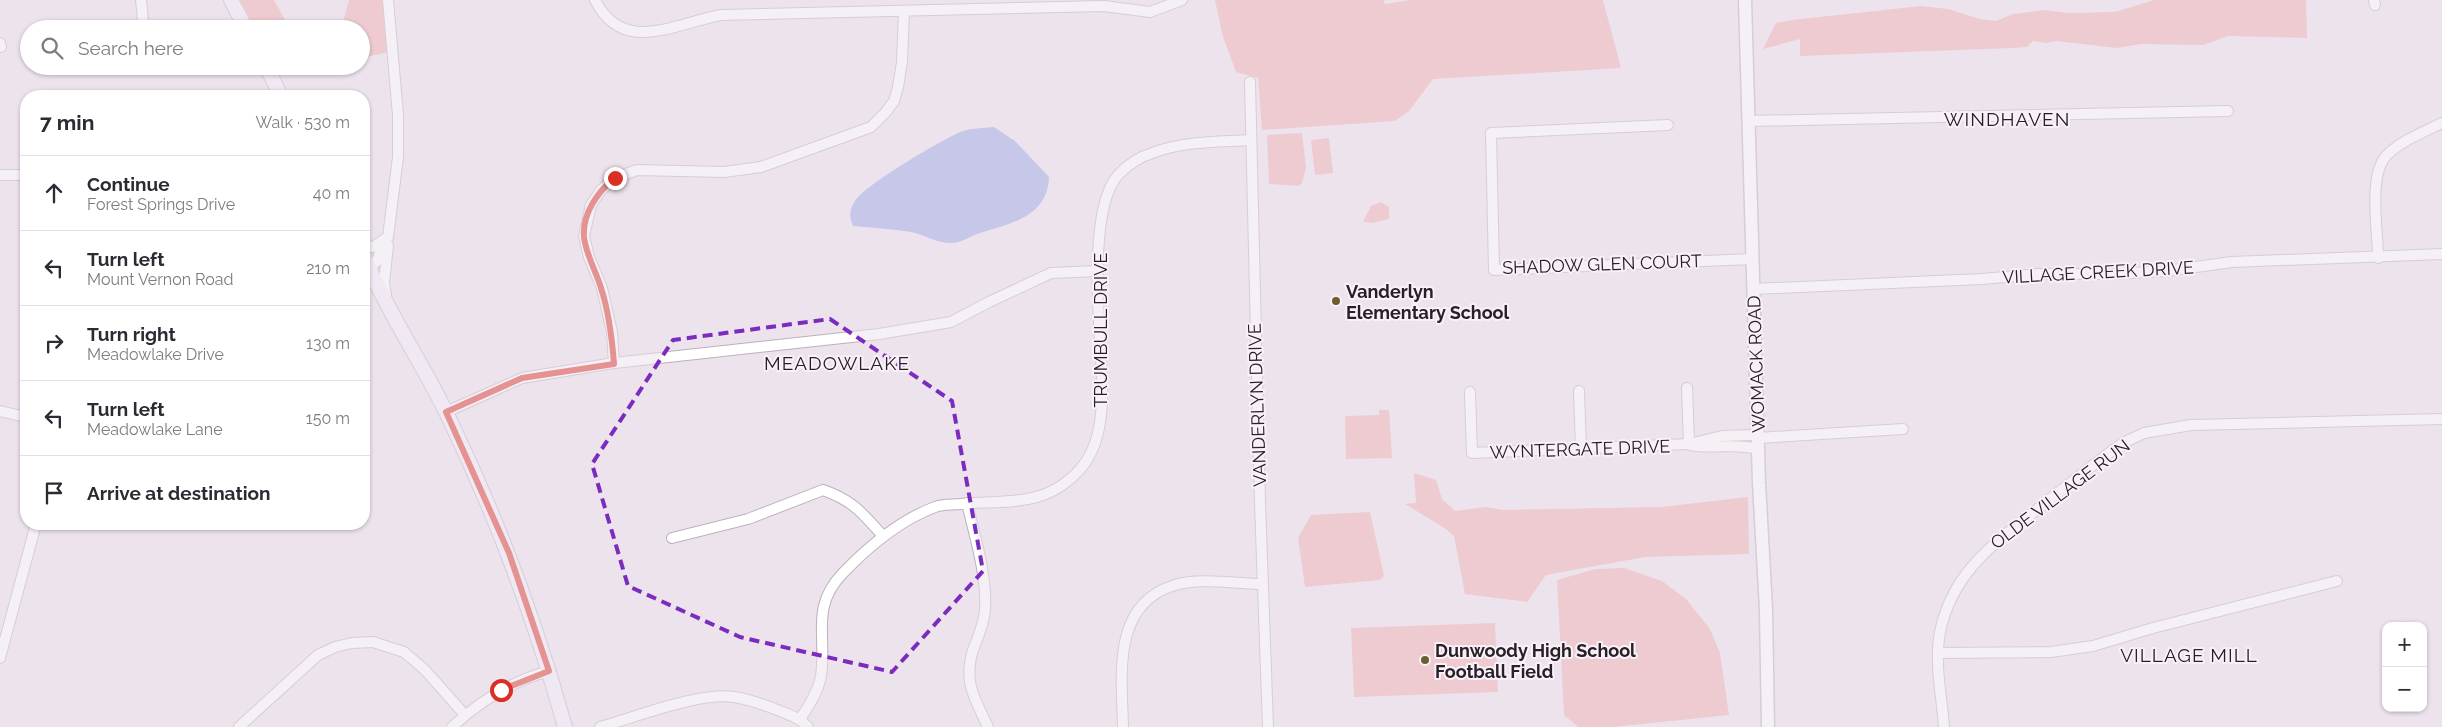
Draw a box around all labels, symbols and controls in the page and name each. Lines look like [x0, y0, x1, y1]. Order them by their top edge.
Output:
search box [20, 20, 370, 75]
icon: search [38, 34, 66, 62]
text: Search here [78, 37, 184, 59]
district label: WINDHAVEN [1944, 108, 2070, 130]
text: 7 min [40, 110, 94, 135]
text: Walk · 530 m [256, 113, 350, 132]
route end [604, 167, 627, 190]
text: Continue [87, 173, 170, 195]
icon: ahead [40, 179, 68, 207]
text: 40 m [313, 184, 350, 203]
text: Forest Springs Drive [87, 195, 235, 214]
text: Turn left [87, 248, 164, 270]
street label: SHADOW GLEN COURT [1502, 250, 1702, 278]
street label: TRUMBULL DRIVE [1090, 252, 1111, 408]
icon: left [40, 254, 68, 282]
street label: VILLAGE CREEK DRIVE [2002, 256, 2194, 288]
text: 210 m [306, 259, 350, 278]
text: Mount Vernon Road [87, 270, 234, 289]
place label: Vanderlyn Elementary School [1346, 281, 1510, 323]
marker: Vanderlyn Elementary School [1330, 295, 1342, 307]
street label: WOMACK ROAD [1743, 295, 1769, 433]
text: Turn right [87, 323, 176, 345]
street label: VANDERLYN DRIVE [1244, 323, 1270, 487]
icon: right [40, 329, 68, 357]
text: 130 m [306, 334, 350, 353]
text: Meadowlake Drive [87, 345, 224, 364]
district label: MEADOWLAKE [764, 352, 910, 374]
text: Turn left [87, 398, 164, 420]
icon: left [40, 404, 68, 432]
text: 150 m [306, 409, 350, 428]
text: Meadowlake Lane [87, 420, 223, 439]
street label: WYNTERGATE DRIVE [1489, 435, 1671, 463]
street label: OLDE VILLAGE RUN [1986, 435, 2134, 553]
icon: arrive [40, 479, 68, 507]
text: Arrive at destination [87, 482, 271, 504]
map controls [2382, 622, 2427, 712]
button: + [2382, 622, 2427, 667]
place label: Dunwoody High School Football Field [1435, 640, 1636, 682]
district label: VILLAGE MILL [2120, 644, 2258, 666]
marker: Dunwoody High School Football Field [1419, 654, 1431, 666]
button: − [2382, 667, 2427, 712]
route start [490, 679, 513, 702]

